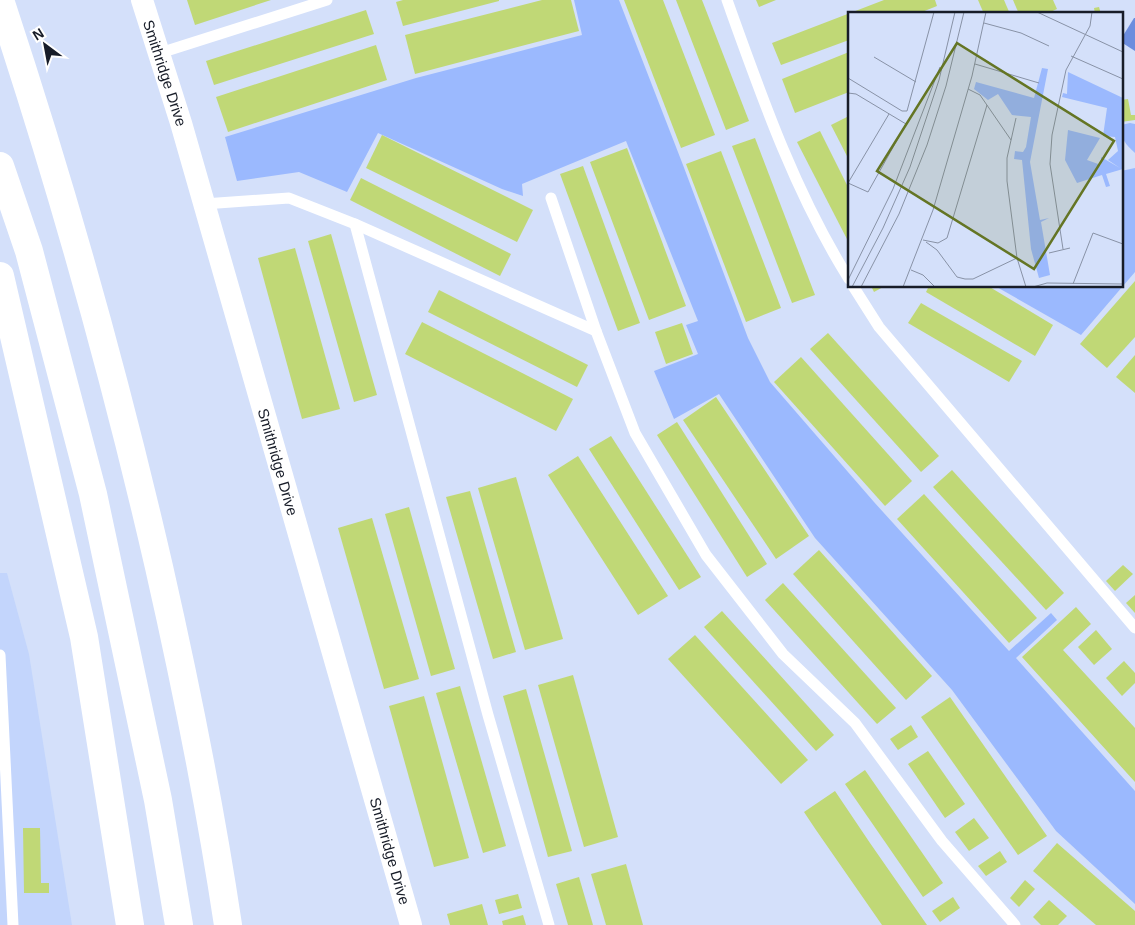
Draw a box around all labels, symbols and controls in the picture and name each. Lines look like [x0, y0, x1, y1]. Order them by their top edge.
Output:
inset map [848, 12, 1122, 288]
street label: Smithridge Drive [140, 18, 190, 128]
north arrow [20, 20, 70, 70]
text: N [30, 25, 47, 43]
street label: Smithridge Drive [255, 406, 301, 518]
street label: Smithridge Drive [367, 795, 413, 907]

